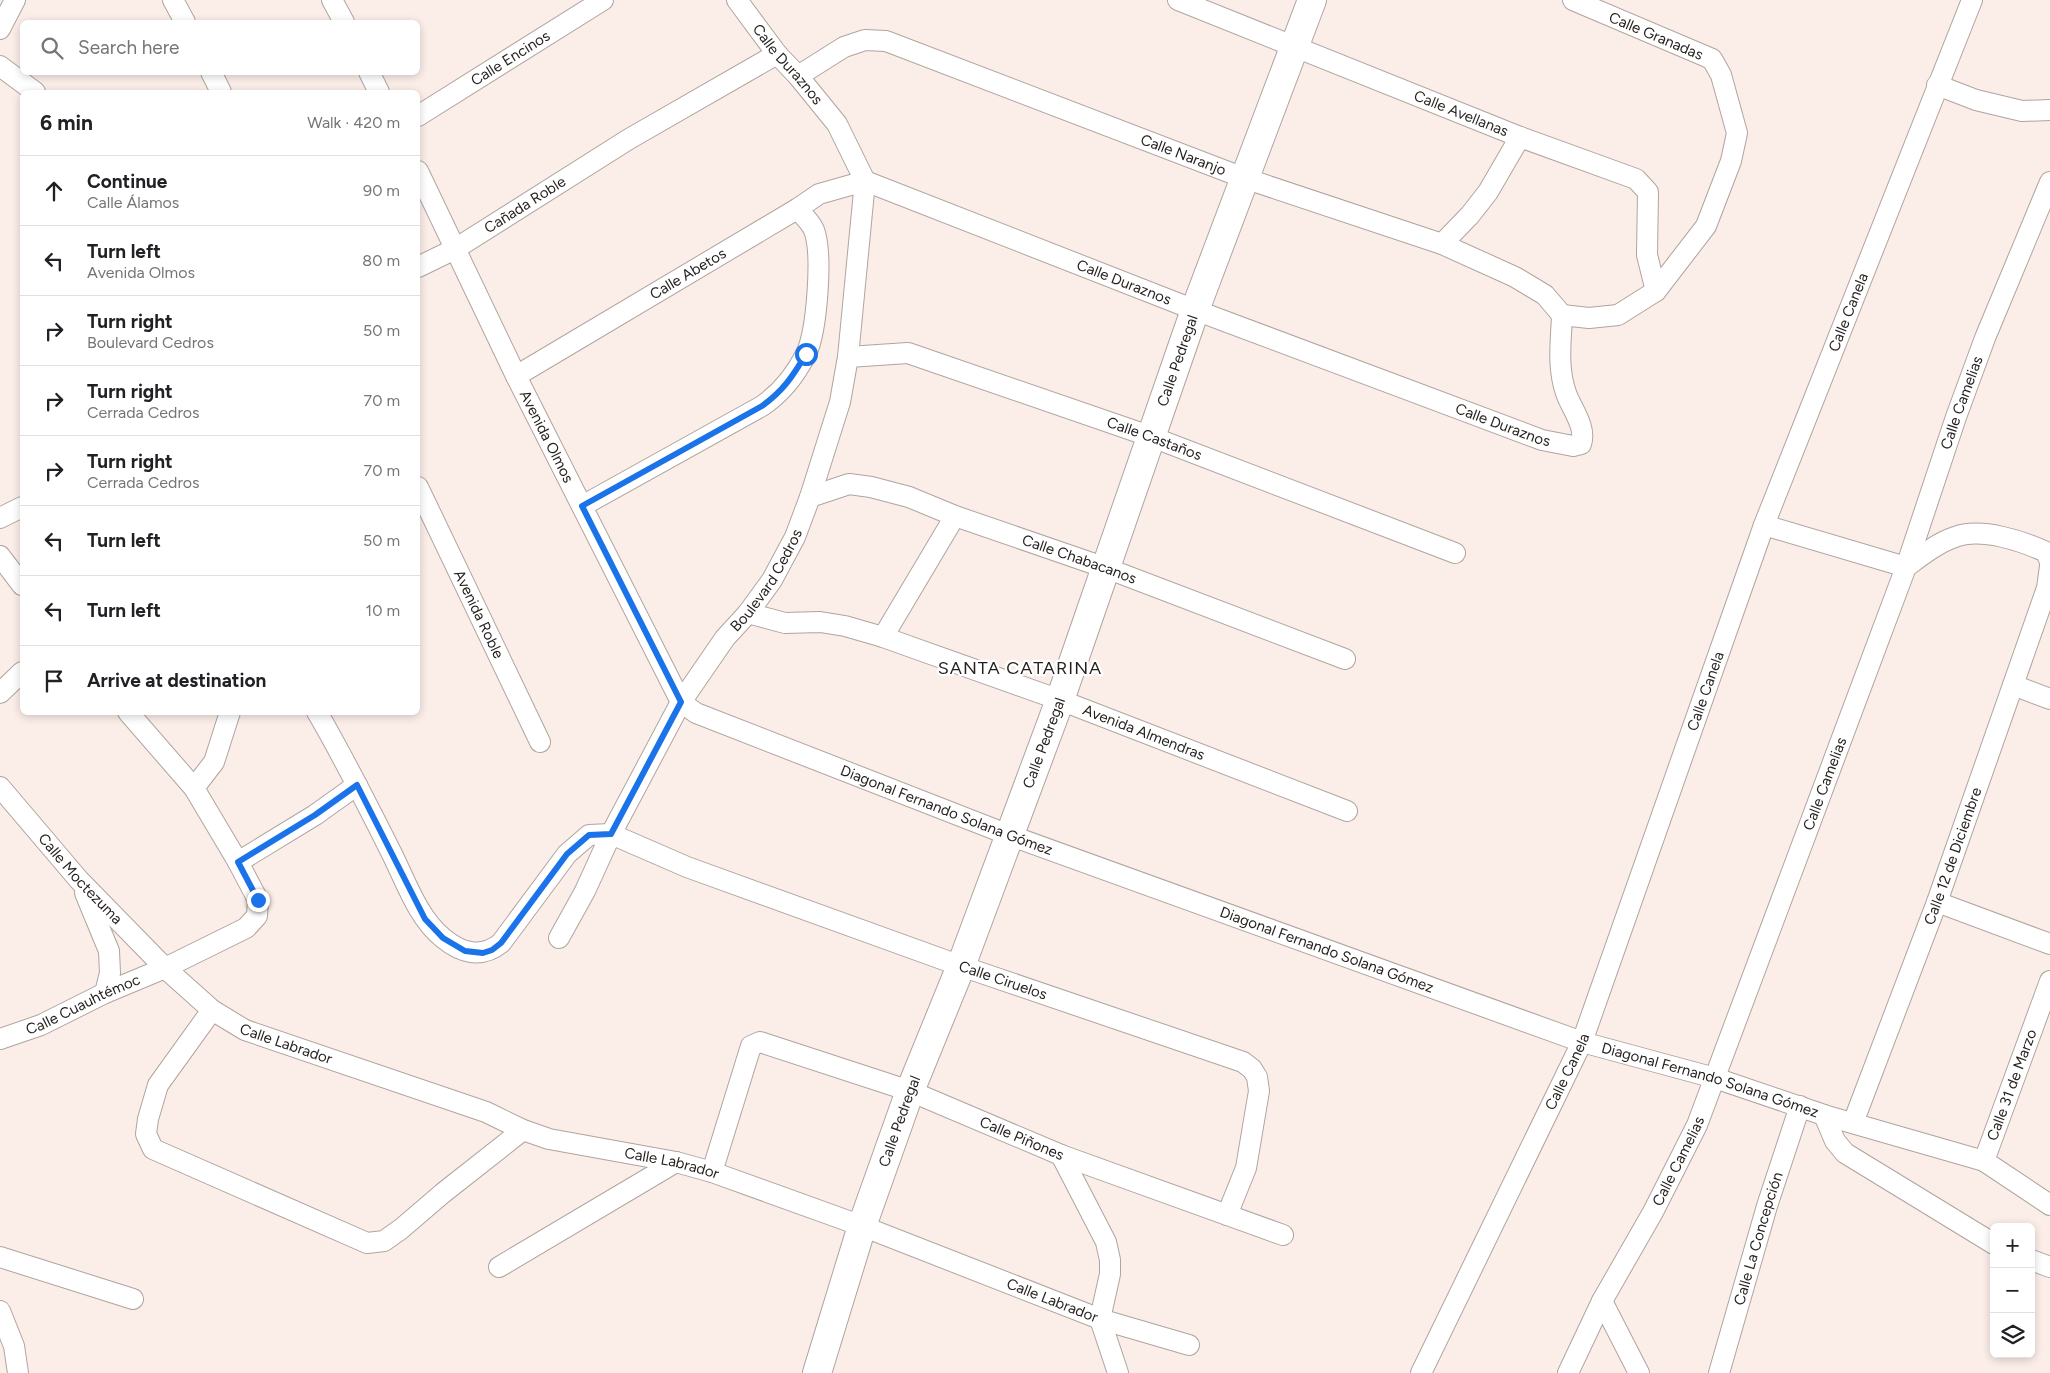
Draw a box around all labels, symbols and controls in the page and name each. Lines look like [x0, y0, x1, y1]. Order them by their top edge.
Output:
street label: Calle Granadas [1606, 8, 1706, 64]
search box [20, 20, 420, 75]
street label: Calle Duraznos [749, 20, 827, 108]
street label: Calle Encinos [467, 27, 553, 90]
icon: search [38, 34, 66, 62]
text: Search here [78, 36, 180, 59]
street label: Calle Avellanas [1411, 86, 1511, 140]
text: 6 min [40, 110, 93, 135]
text: Walk · 420 m [307, 113, 400, 132]
street label: Calle Naranjo [1138, 130, 1229, 179]
text: Continue [87, 170, 167, 193]
street label: Cañada Roble [481, 172, 569, 237]
icon: ahead [40, 177, 68, 205]
text: 90 m [363, 181, 400, 200]
text: Calle Álamos [87, 193, 179, 212]
text: Turn left [87, 240, 161, 263]
street label: Calle Abetos [647, 244, 729, 303]
icon: left [40, 247, 68, 275]
text: 80 m [362, 251, 400, 270]
street label: Calle Duraznos [1074, 256, 1174, 309]
text: Avenida Olmos [87, 263, 195, 282]
street label: Calle Canela [1825, 270, 1872, 354]
text: Turn right [87, 310, 173, 333]
street label: Calle Pedregal [1153, 312, 1202, 409]
icon: right [40, 317, 68, 345]
text: 50 m [363, 321, 400, 340]
text: Boulevard Cedros [87, 333, 214, 352]
route start [795, 343, 818, 366]
street label: Calle Camelias [1937, 354, 1987, 452]
text: Turn right [87, 380, 173, 403]
icon: right [40, 387, 68, 415]
street label: Avenida Olmos [516, 387, 578, 486]
text: 70 m [364, 391, 400, 410]
street label: Calle Duraznos [1453, 399, 1552, 450]
text: Cerrada Cedros [87, 403, 200, 422]
street label: Calle Castaños [1105, 413, 1204, 464]
text: Turn right [87, 450, 173, 473]
icon: right [40, 457, 68, 485]
text: 70 m [364, 461, 400, 480]
text: Cerrada Cedros [87, 473, 200, 492]
icon: left [40, 527, 68, 555]
street label: Boulevard Cedros [727, 527, 806, 635]
text: Turn left [87, 529, 161, 552]
text: 50 m [363, 531, 400, 550]
street label: Calle Chabacanos [1020, 531, 1139, 588]
street label: Avenida Roble [450, 567, 508, 661]
icon: left [40, 597, 68, 625]
text: Turn left [87, 599, 161, 622]
text: 10 m [366, 601, 400, 620]
street label: Calle Canela [1683, 649, 1728, 733]
district label: SANTA CATARINA [938, 657, 1102, 679]
icon: arrive [40, 667, 68, 695]
text: Arrive at destination [87, 669, 266, 692]
street label: Calle Pedregal [1019, 695, 1069, 791]
street label: Avenida Almendras [1080, 701, 1207, 764]
street label: Calle Camelias [1799, 735, 1850, 833]
street label: Diagonal Fernando Solana Gómez [838, 761, 1055, 859]
street label: Calle 12 de Diciembre [1920, 785, 1985, 927]
street label: Calle Moctezuma [34, 830, 126, 928]
route end [247, 889, 270, 912]
street label: Diagonal Fernando Solana Gómez [1217, 903, 1436, 997]
street label: Calle Ciruelos [956, 957, 1049, 1004]
street label: Calle Cuauhtémoc [24, 970, 143, 1038]
street label: Calle Labrador [237, 1020, 335, 1068]
street label: Calle 31 de Marzo [1983, 1026, 2041, 1143]
street label: Calle Canela [1541, 1031, 1593, 1113]
street label: Diagonal Fernando Solana Gómez [1600, 1039, 1821, 1122]
street label: Calle Pedregal [875, 1073, 924, 1169]
street label: Calle Piñones [977, 1113, 1067, 1164]
street label: Calle Camelias [1649, 1114, 1708, 1209]
street label: Calle Labrador [623, 1144, 722, 1183]
street label: Calle La Concepción [1730, 1170, 1787, 1307]
map controls [1990, 1223, 2035, 1358]
button: + [1990, 1223, 2035, 1268]
button: − [1990, 1268, 2035, 1313]
street label: Calle Labrador [1004, 1274, 1100, 1326]
button: layers [1990, 1313, 2035, 1358]

